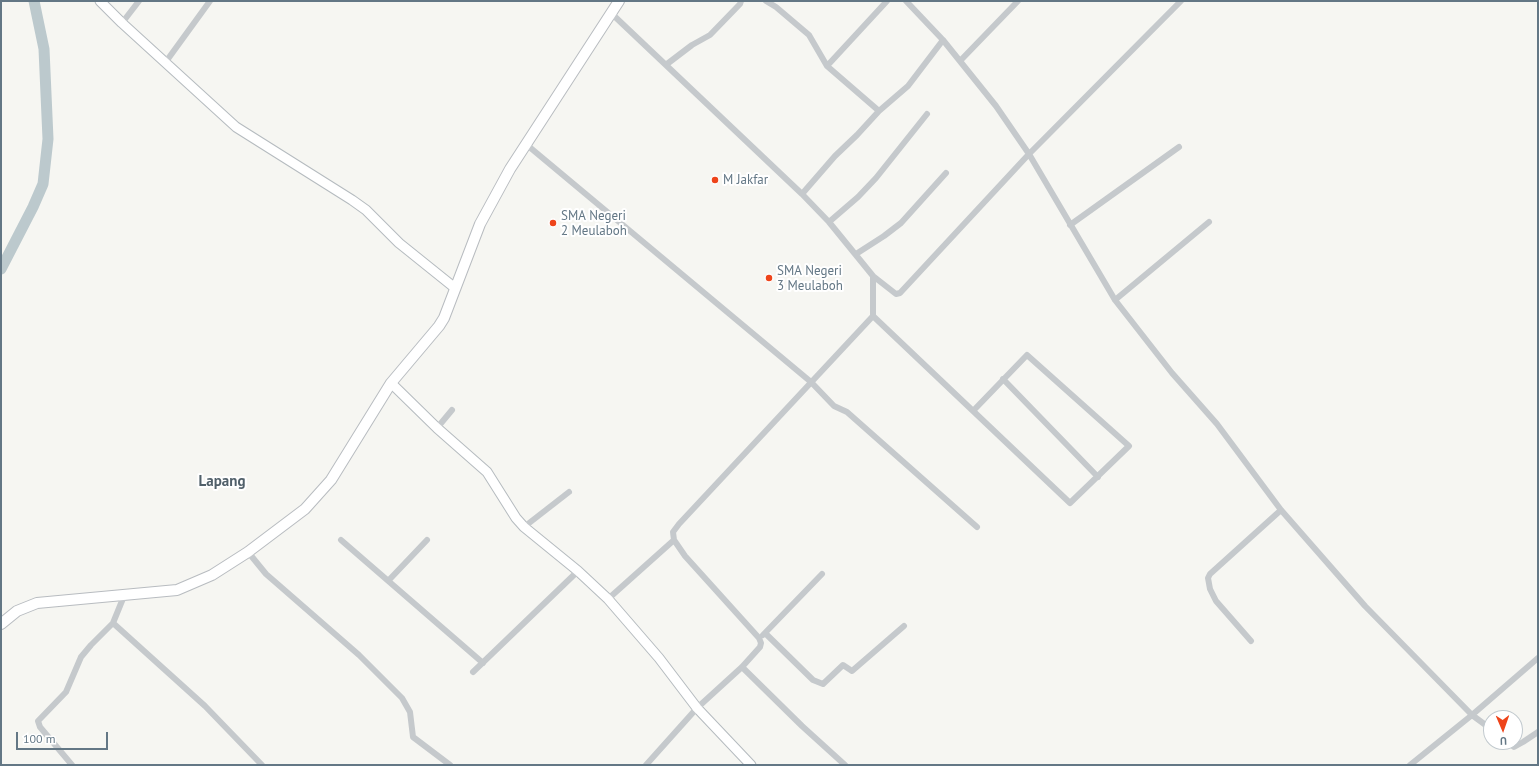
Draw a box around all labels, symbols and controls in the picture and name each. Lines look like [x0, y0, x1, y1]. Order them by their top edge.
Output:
place label: M Jakfar [723, 172, 768, 188]
marker: M Jakfar [710, 175, 720, 185]
place label: SMA Negeri 2 Meulaboh [561, 208, 627, 239]
marker: SMA Negeri 2 Meulaboh [548, 218, 558, 228]
place label: SMA Negeri 3 Meulaboh [777, 263, 843, 294]
marker: SMA Negeri 3 Meulaboh [764, 273, 774, 283]
district label: Lapang [199, 473, 245, 491]
north arrow [1483, 710, 1523, 750]
scale bar [18, 724, 110, 750]
text: 100 m [23, 731, 56, 746]
text: U [1500, 734, 1507, 748]

